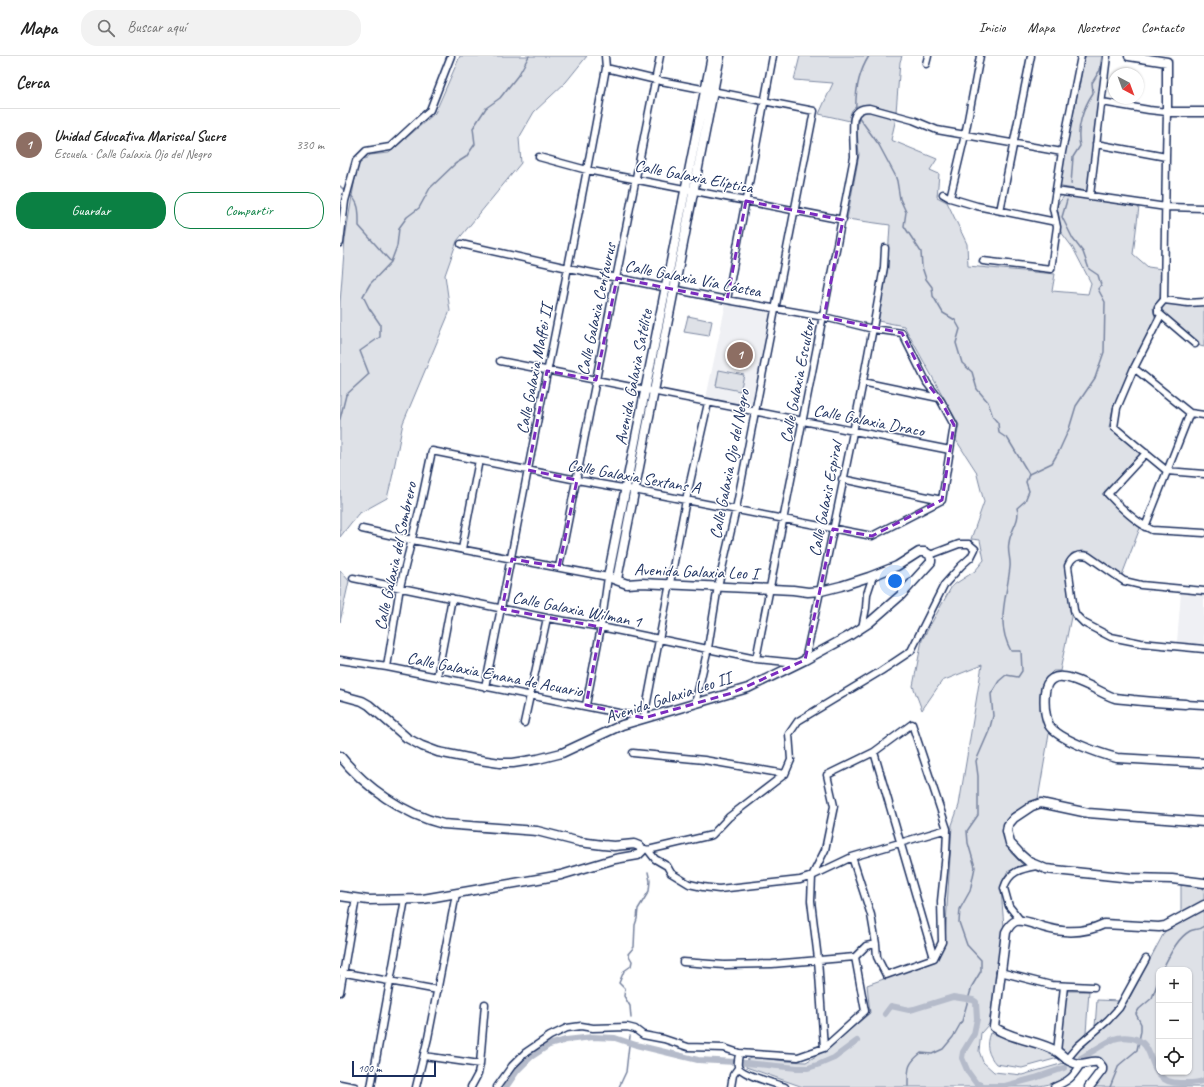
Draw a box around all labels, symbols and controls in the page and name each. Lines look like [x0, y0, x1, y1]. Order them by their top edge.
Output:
search box [81, 10, 361, 46]
text: Mapa [20, 16, 57, 40]
icon: search [95, 17, 117, 39]
text: Buscar aquí [127, 18, 186, 37]
text: Inicio [979, 19, 1006, 36]
text: Mapa [1028, 19, 1055, 36]
text: Nosotros [1077, 19, 1119, 36]
text: Contacto [1141, 19, 1184, 36]
north arrow [1108, 68, 1144, 104]
text: Cerca [16, 72, 49, 93]
text: Unidad Educativa Mariscal Sucre [54, 127, 225, 146]
text: 1 [26, 137, 32, 153]
text: 330 m [296, 137, 324, 153]
text: Escuela · Calle Galaxia Ojo del Negro [54, 146, 211, 162]
street label: Calle Galaxia Elíptica [633, 155, 756, 198]
button: Guardar [16, 192, 166, 229]
button: Compartir [174, 192, 324, 229]
street label: Calle Galaxia Centaurus [572, 240, 621, 377]
street label: Calle Galaxia Vía Láctea [623, 255, 764, 302]
street label: Calle Galaxia Maffei II [512, 298, 558, 436]
street label: Avenida Galaxia Satélite [610, 306, 657, 447]
street label: Calle Galaxia Escultor [775, 316, 820, 444]
pin: 1 [727, 340, 753, 370]
street label: Calle Galaxia Ojo del Negro [705, 387, 754, 541]
street label: Calle Galaxia Draco [812, 399, 928, 442]
street label: Calle Galaxis Espiral [804, 437, 847, 558]
street label: Calle Galaxia Sextans A [566, 454, 703, 499]
street label: Calle Galaxia del Sombrero [370, 479, 422, 632]
street label: Avenida Galaxia Leo I [634, 559, 762, 584]
your location [885, 571, 905, 591]
street label: Calle Galaxia Wilman 1 [510, 587, 645, 633]
street label: Calle Galaxia Enana de Acuario [405, 647, 586, 702]
street label: Avenida Galaxia Leo II [603, 666, 738, 728]
map controls [1156, 967, 1192, 1075]
button: + [1156, 967, 1192, 1003]
button: − [1156, 1003, 1192, 1039]
button: locate [1156, 1039, 1192, 1075]
scale bar [352, 1059, 436, 1078]
text: 100 m [358, 1061, 382, 1075]

